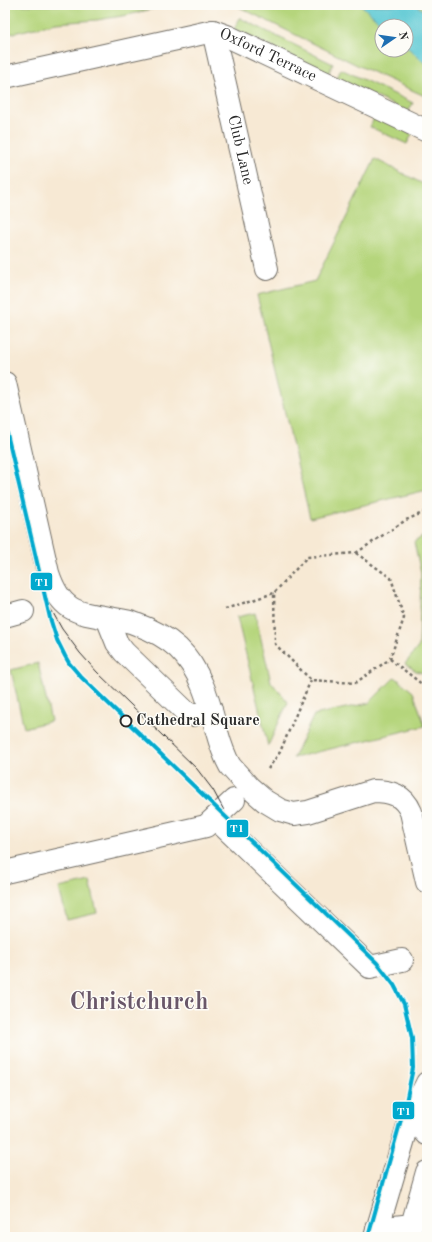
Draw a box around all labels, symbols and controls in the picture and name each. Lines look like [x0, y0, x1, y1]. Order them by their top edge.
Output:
north arrow [374, 18, 414, 58]
street label: Oxford Terrace [217, 26, 319, 85]
text: N [396, 31, 409, 42]
street label: Club Lane [224, 114, 256, 186]
line badge: T1 [30, 572, 53, 591]
text: T1 [35, 578, 49, 589]
place label: Cathedral Square [136, 713, 260, 729]
marker: Cathedral Square [119, 714, 133, 728]
line badge: T1 [226, 819, 249, 838]
text: T1 [230, 824, 244, 835]
district label: Christchurch [70, 991, 208, 1015]
line badge: T1 [392, 1101, 415, 1120]
text: T1 [397, 1107, 411, 1118]

